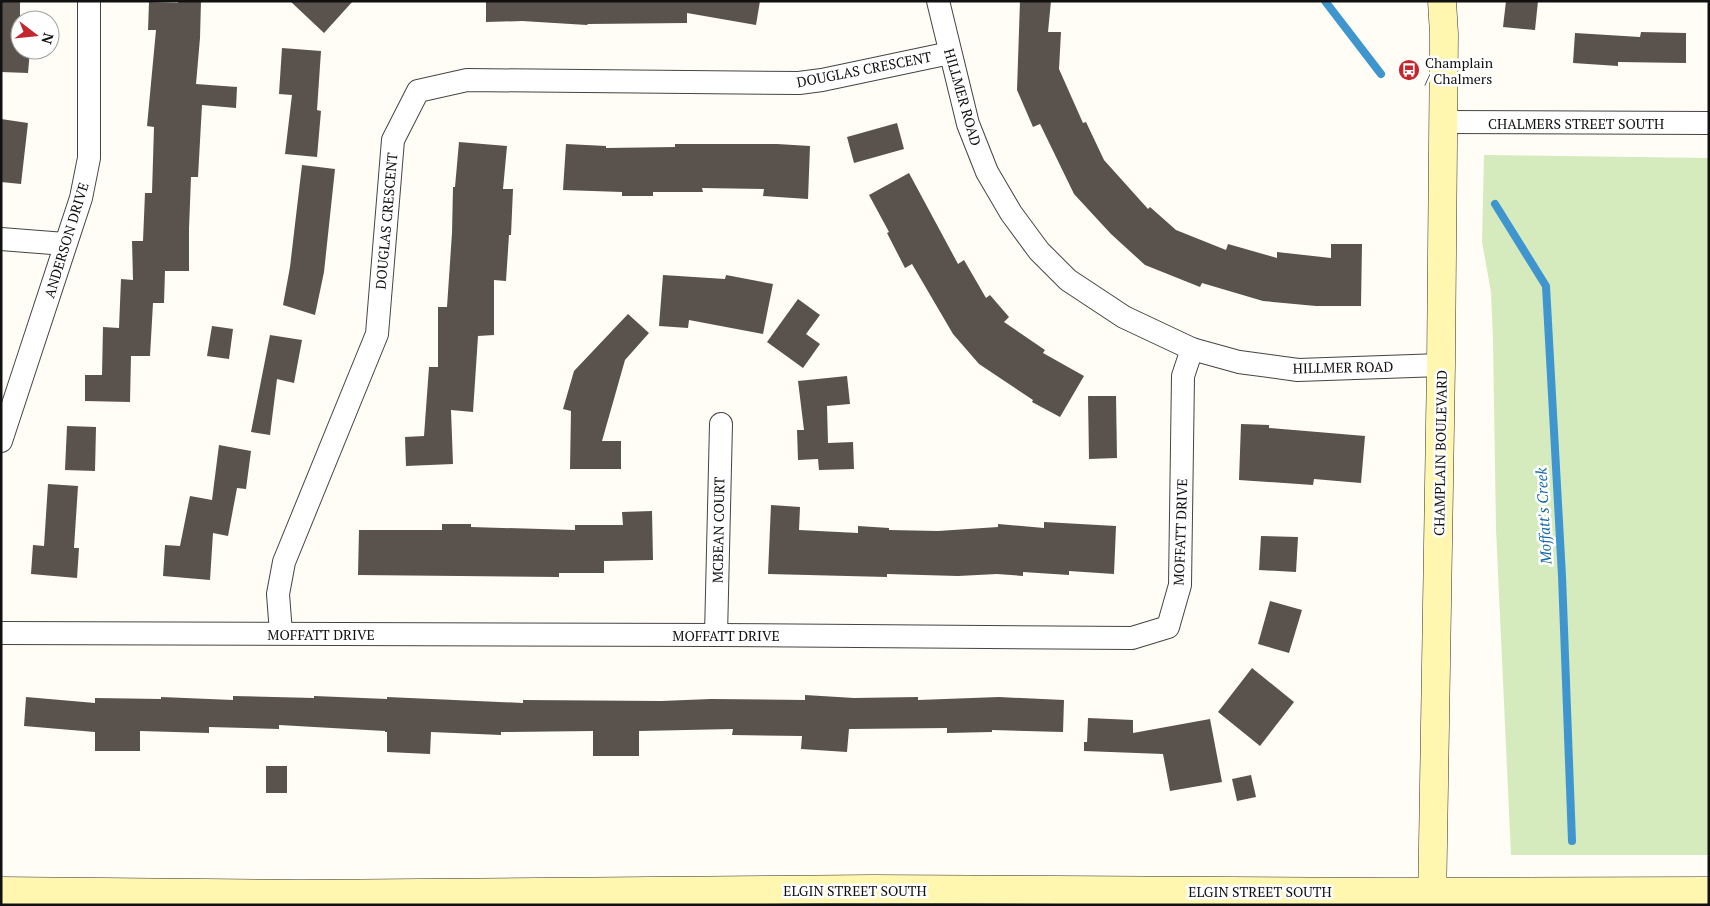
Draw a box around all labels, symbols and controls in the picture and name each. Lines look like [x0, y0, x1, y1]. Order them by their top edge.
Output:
north arrow [10, 10, 60, 60]
text: N [37, 31, 59, 47]
street label: HILLMER ROAD [940, 46, 986, 148]
street label: DOUGLAS CRESCENT [795, 47, 933, 91]
place label: Champlain / Chalmers [1424, 53, 1494, 88]
bus stop icon: Champlain / Chalmers [1397, 58, 1421, 82]
street label: CHALMERS STREET SOUTH [1488, 114, 1664, 133]
street label: DOUGLAS CRESCENT [371, 152, 401, 290]
street label: ANDERSON DRIVE [39, 180, 93, 300]
street label: HILLMER ROAD [1293, 357, 1394, 377]
street label: CHAMPLAIN BOULEVARD [1429, 370, 1451, 536]
water label: Moffatt's Creek [1530, 466, 1556, 566]
street label: MCBEAN COURT [708, 476, 728, 583]
street label: MOFFATT DRIVE [1169, 478, 1191, 586]
street label: MOFFATT DRIVE [267, 625, 375, 644]
street label: MOFFATT DRIVE [672, 626, 780, 645]
street label: ELGIN STREET SOUTH [783, 881, 927, 900]
street label: ELGIN STREET SOUTH [1188, 882, 1332, 901]

